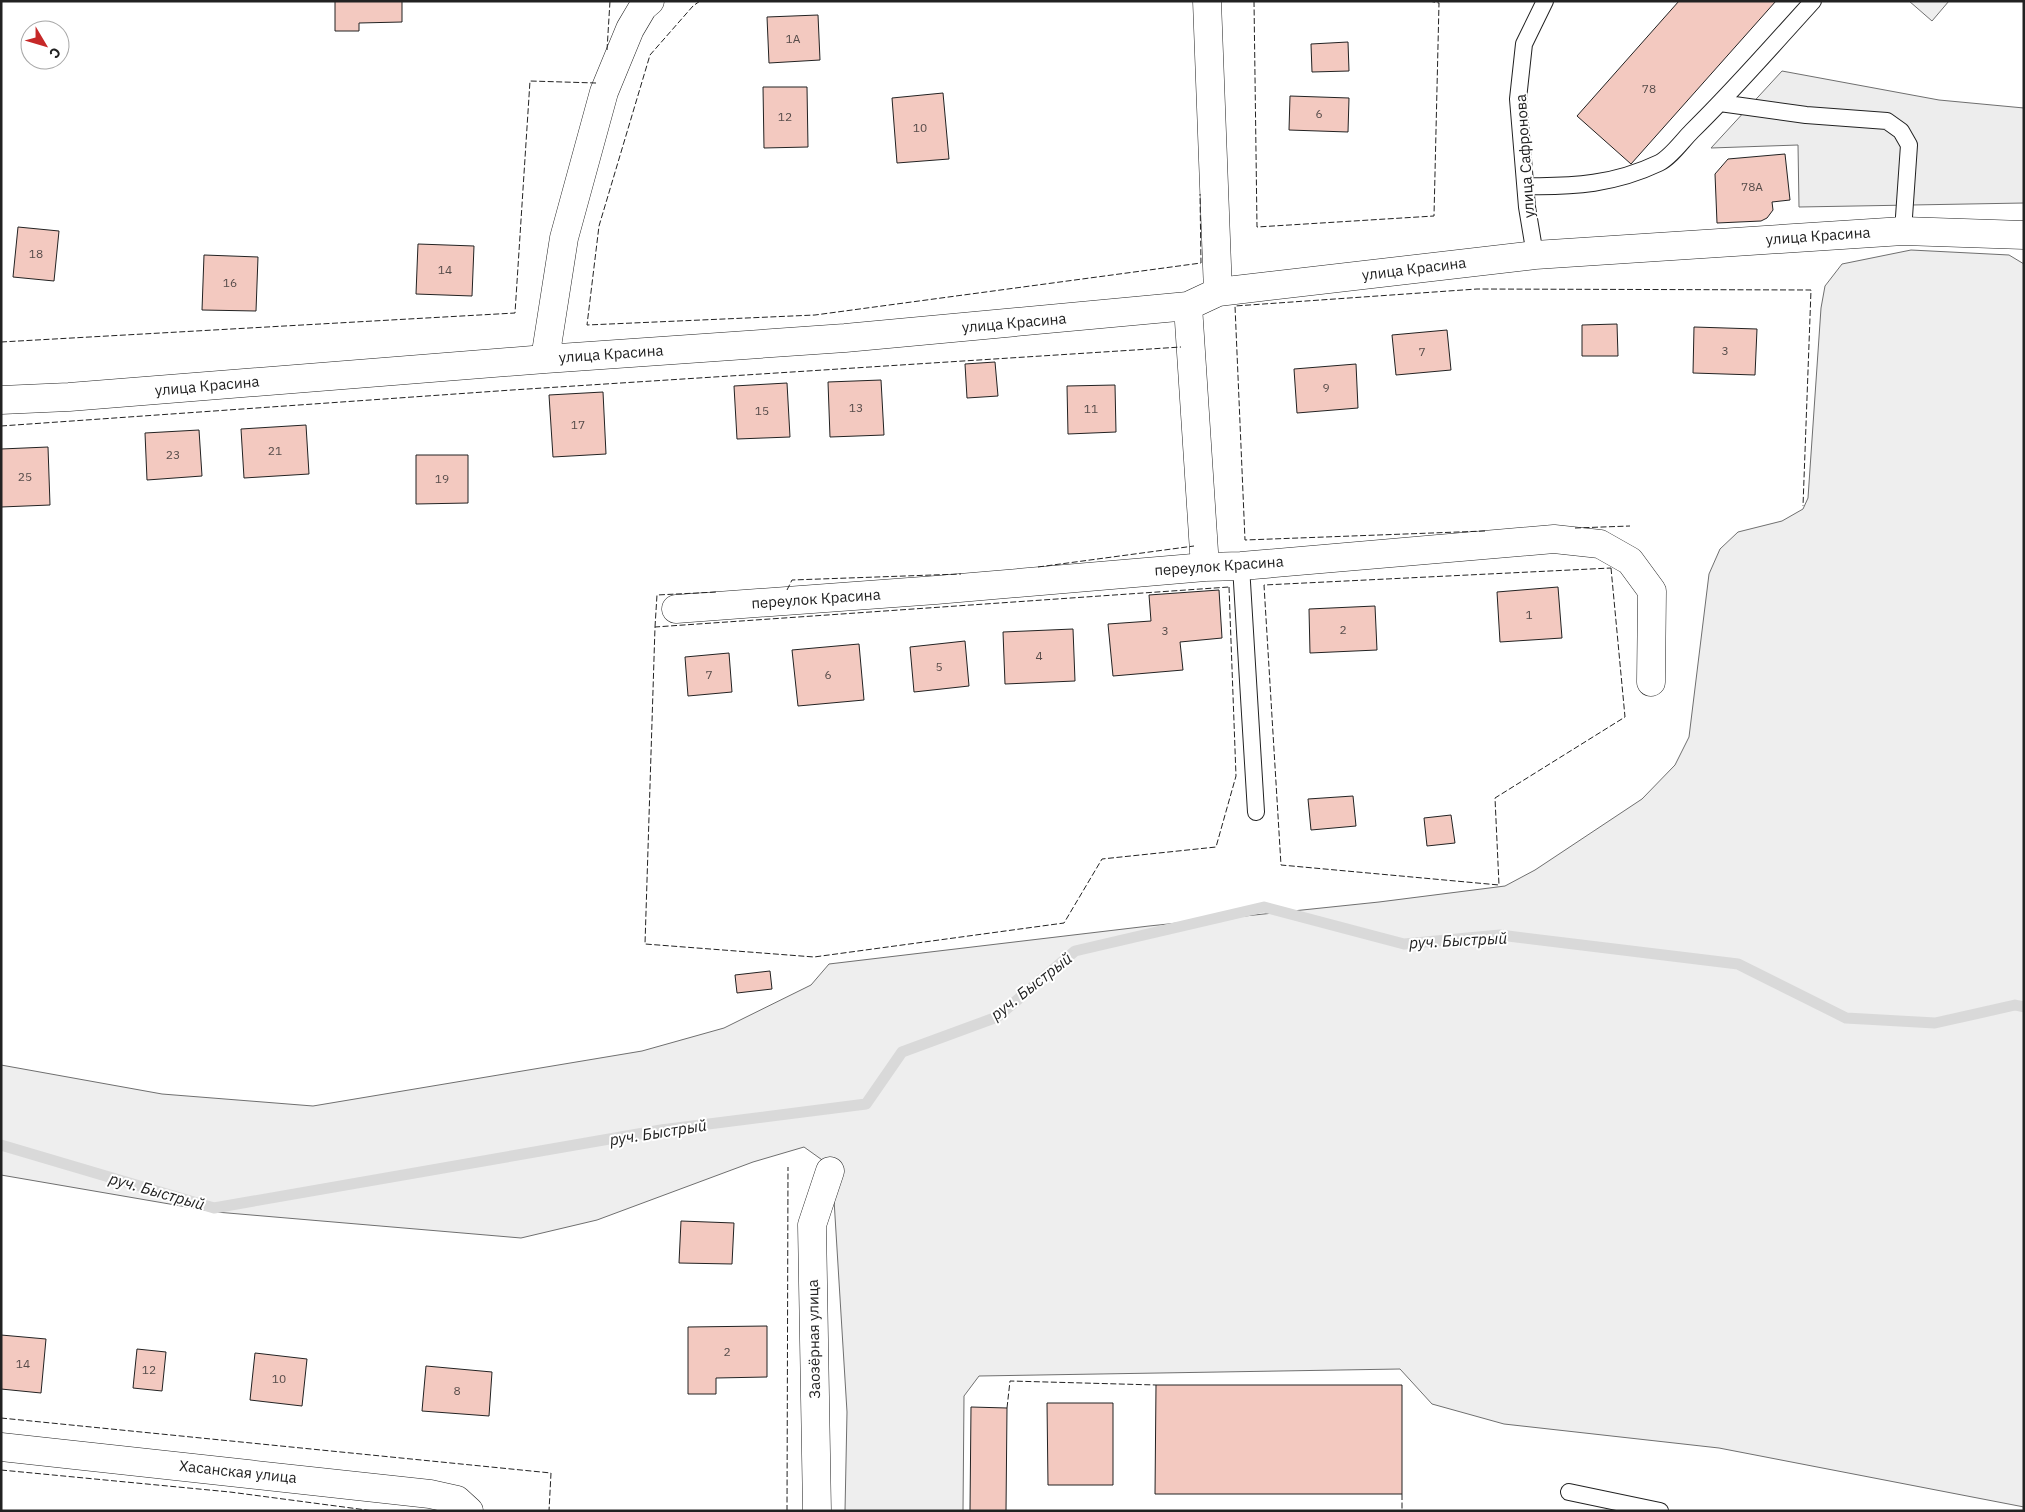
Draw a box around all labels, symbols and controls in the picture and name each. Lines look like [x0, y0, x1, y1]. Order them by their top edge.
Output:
north arrow [20, 20, 70, 70]
house number: 1А [786, 31, 801, 46]
text: С [45, 44, 65, 62]
house number: 78 [1642, 81, 1656, 96]
street label: улица Сафронова [1511, 93, 1538, 219]
house number: 6 [1315, 106, 1323, 121]
house number: 12 [778, 109, 792, 124]
house number: 10 [913, 120, 927, 135]
house number: 78А [1741, 179, 1763, 194]
street label: улица Красина [1765, 222, 1871, 249]
house number: 18 [29, 246, 43, 261]
street label: улица Красина [1361, 253, 1467, 284]
house number: 14 [438, 262, 452, 277]
house number: 16 [223, 275, 237, 290]
street label: улица Красина [961, 308, 1067, 337]
street label: улица Красина [558, 340, 664, 367]
house number: 3 [1721, 343, 1729, 358]
house number: 7 [1418, 344, 1426, 359]
street label: улица Красина [154, 371, 260, 400]
house number: 9 [1322, 380, 1330, 395]
house number: 13 [849, 400, 863, 415]
house number: 11 [1084, 401, 1098, 416]
house number: 15 [755, 403, 769, 418]
house number: 17 [571, 417, 585, 432]
house number: 21 [268, 443, 282, 458]
house number: 23 [166, 447, 180, 462]
house number: 25 [18, 469, 32, 484]
house number: 19 [435, 471, 449, 486]
street label: переулок Красина [1154, 552, 1284, 579]
street label: переулок Красина [751, 585, 881, 612]
house number: 1 [1525, 607, 1533, 622]
house number: 2 [1339, 622, 1347, 637]
house number: 3 [1161, 623, 1169, 638]
house number: 4 [1035, 648, 1043, 663]
house number: 5 [935, 659, 943, 674]
house number: 7 [705, 667, 713, 682]
house number: 6 [824, 667, 832, 682]
water label: руч. Быстрый [1407, 927, 1508, 953]
water label: руч. Быстрый [985, 948, 1076, 1025]
water label: руч. Быстрый [607, 1114, 708, 1150]
water label: руч. Быстрый [106, 1168, 207, 1214]
street label: Заозёрная улица [803, 1279, 824, 1399]
house number: 2 [723, 1344, 731, 1359]
house number: 14 [16, 1356, 30, 1371]
house number: 12 [142, 1362, 156, 1377]
house number: 10 [272, 1371, 286, 1386]
house number: 8 [453, 1383, 461, 1398]
street label: Хасанская улица [178, 1456, 298, 1487]

